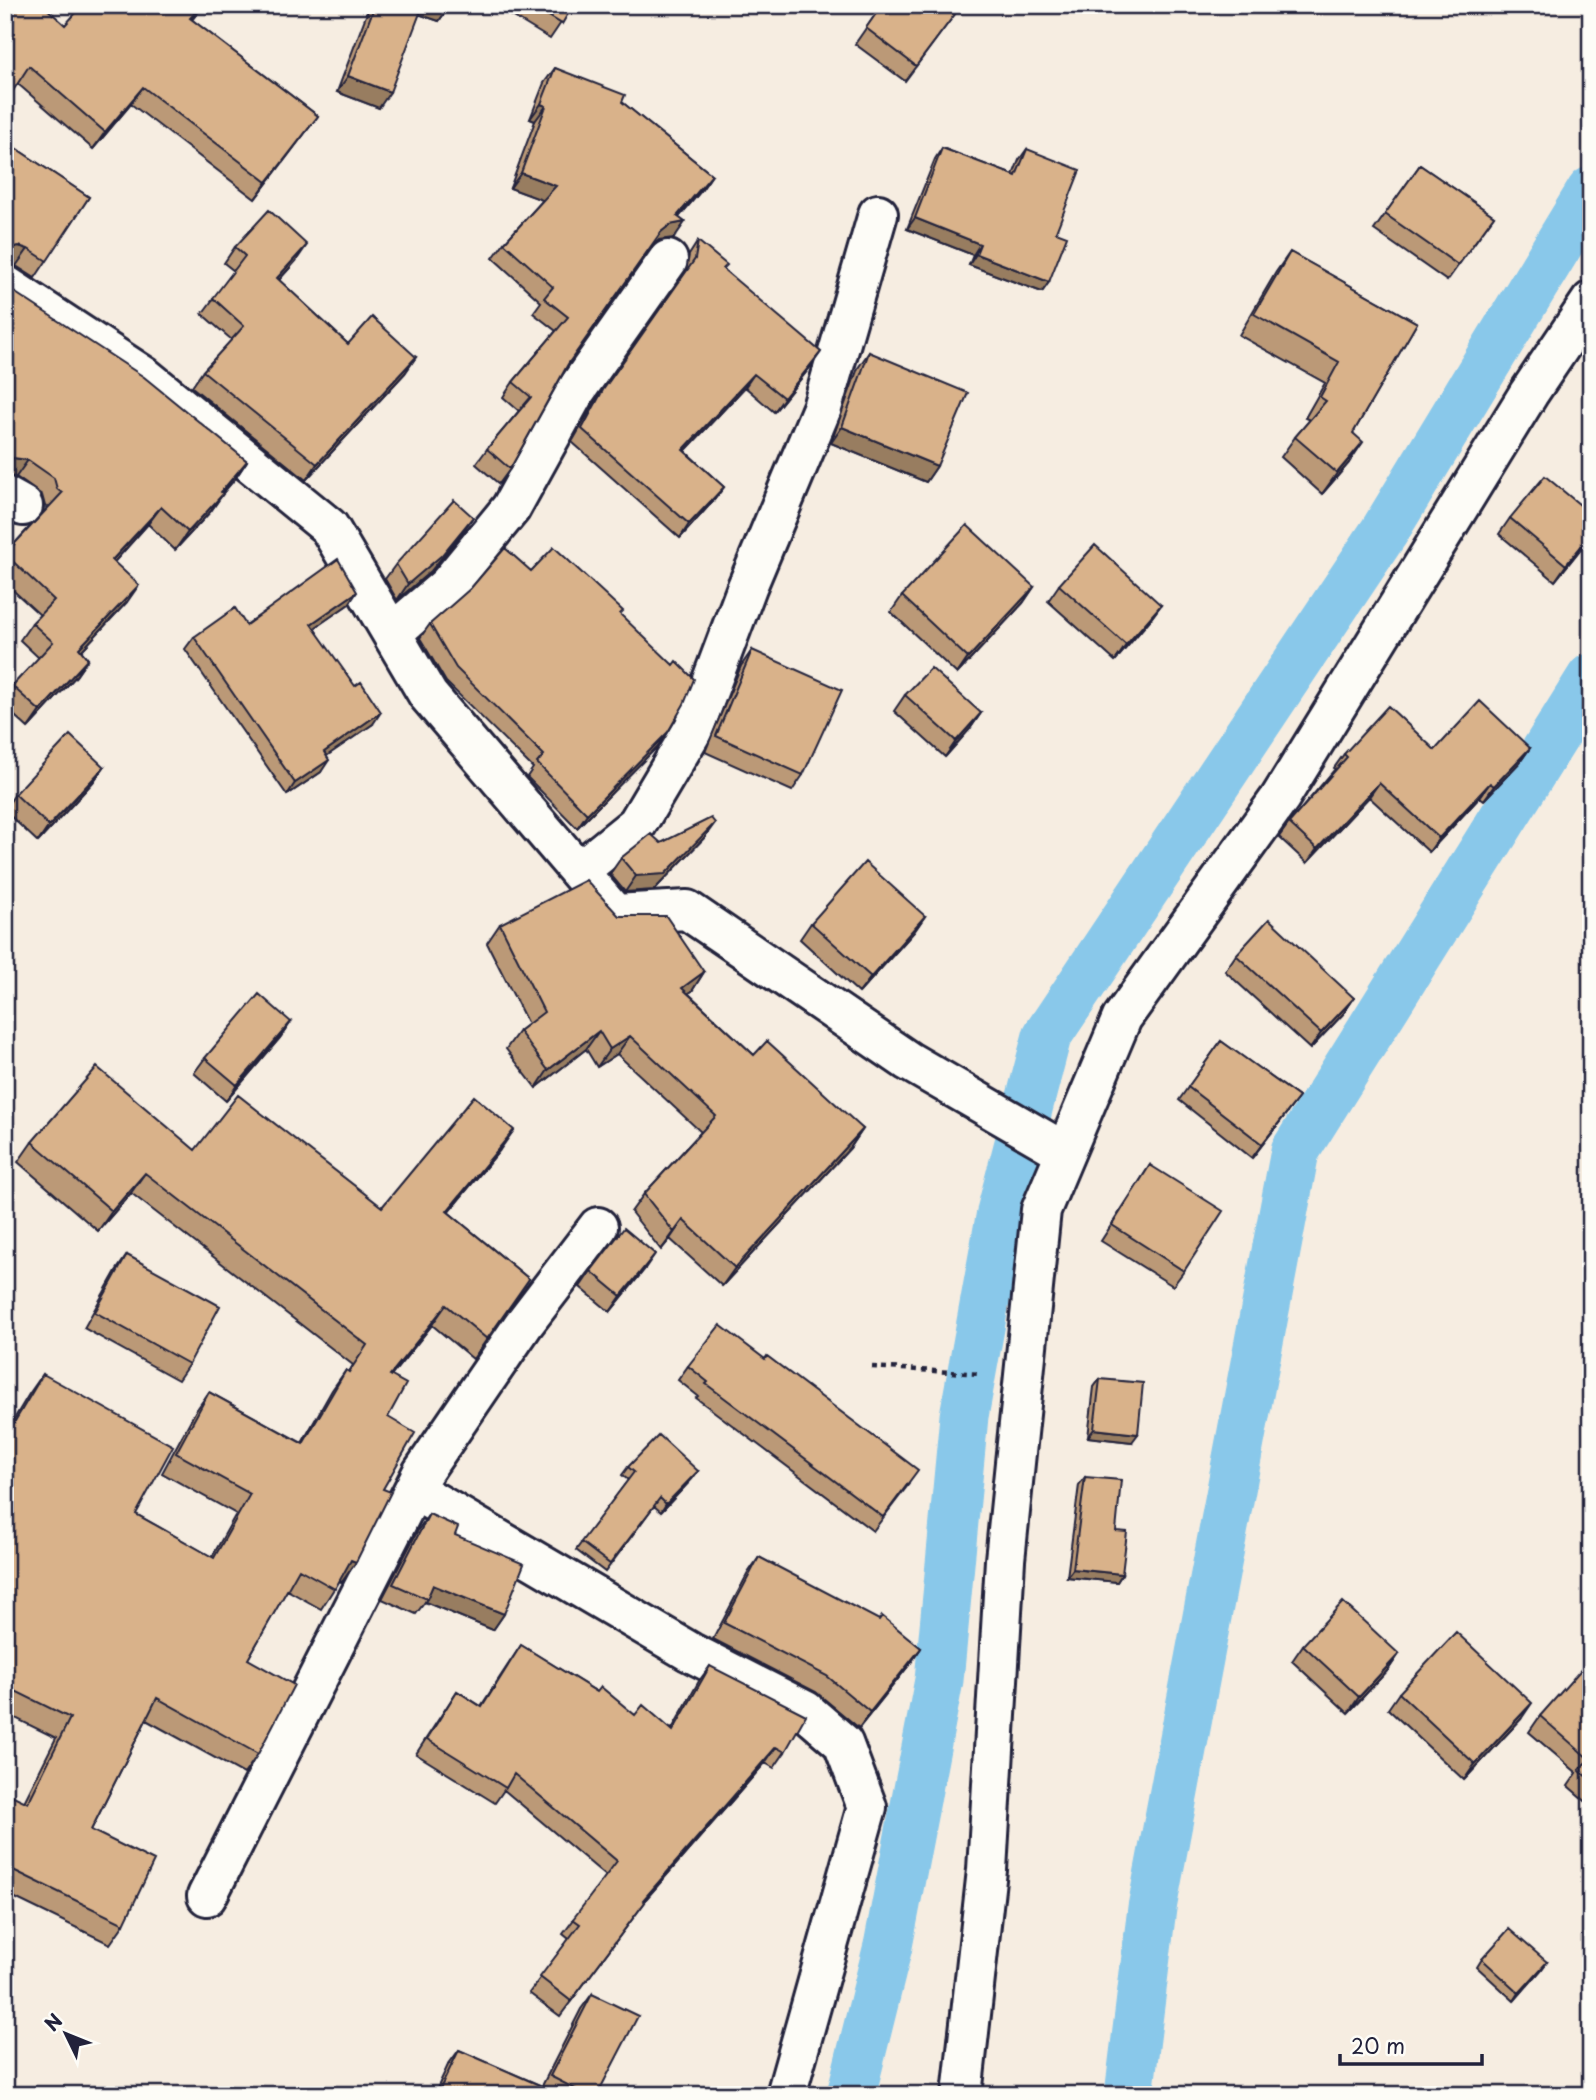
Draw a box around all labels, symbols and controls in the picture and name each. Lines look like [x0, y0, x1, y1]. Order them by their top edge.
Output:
north arrow [32, 1998, 102, 2068]
text: N [37, 2007, 68, 2037]
scale bar [1340, 2023, 1482, 2067]
text: 20 m [1351, 2029, 1405, 2061]

